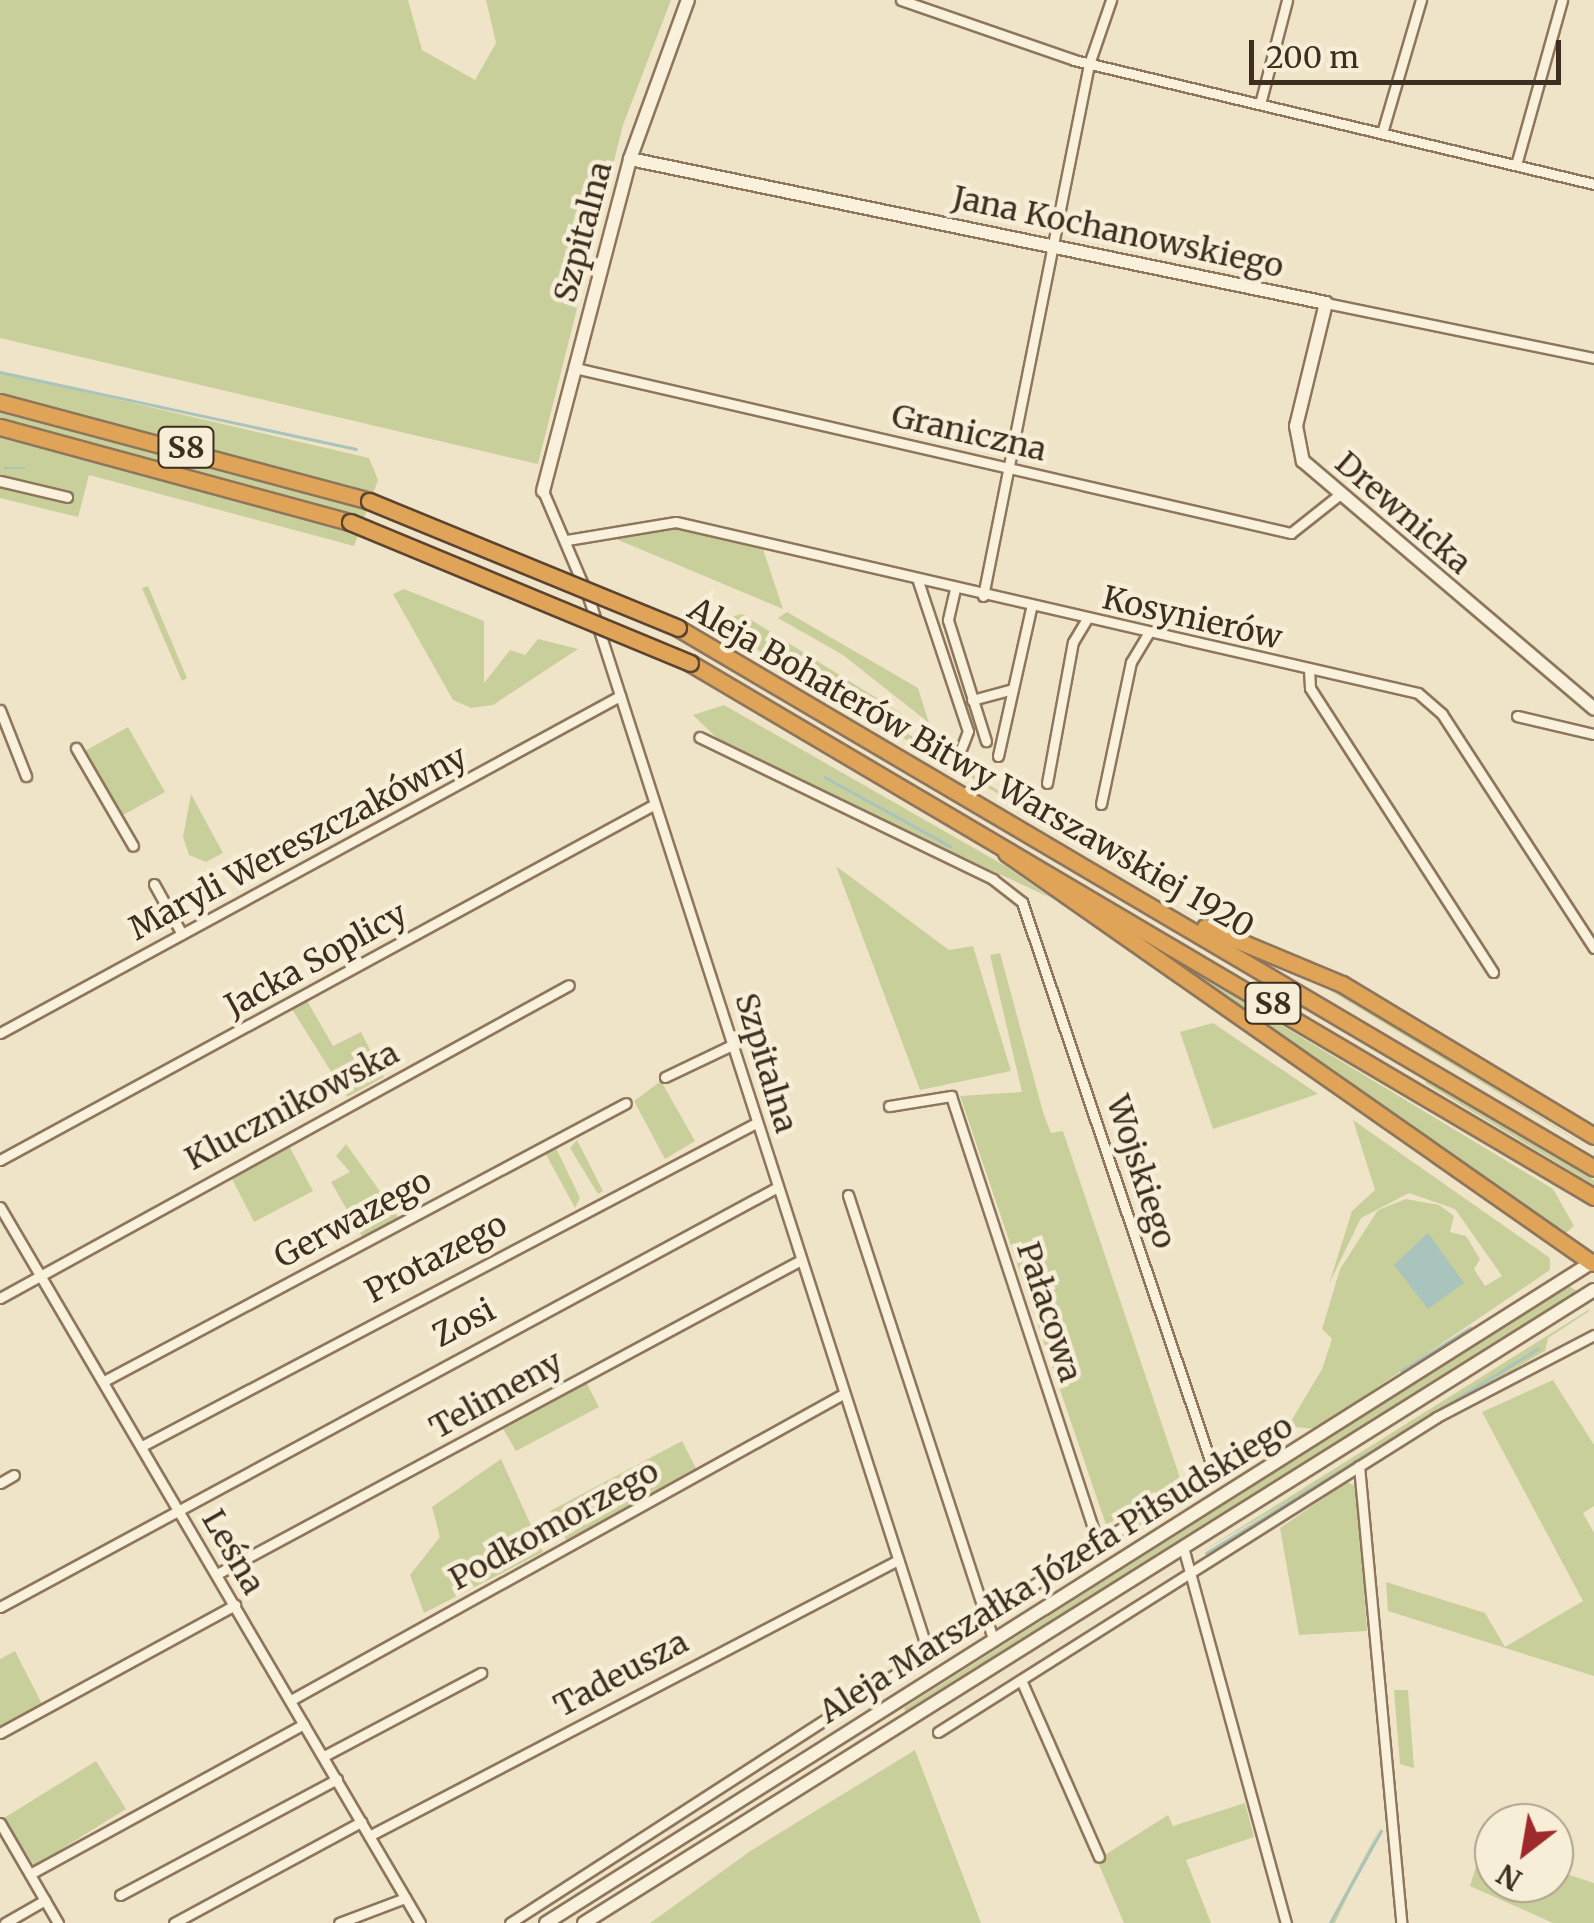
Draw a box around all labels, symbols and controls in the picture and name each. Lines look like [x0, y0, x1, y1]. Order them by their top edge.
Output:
scale bar [1254, 20, 1566, 82]
text: 200 m [1266, 38, 1359, 76]
street label: Szpitalna [546, 157, 620, 307]
street label: Jana Kochanowskiego [949, 178, 1287, 286]
street label: Graniczna [888, 397, 1050, 469]
road number: S8 [156, 422, 216, 472]
street label: Drewnicka [1327, 444, 1479, 582]
street label: Kosynierów [1099, 579, 1285, 657]
street label: Aleja Bohaterów Bitwy Warszawskiej 1920 [681, 590, 1261, 946]
street label: Maryli Wereszczakówny [123, 738, 473, 948]
street label: Jacka Soplicy [219, 894, 413, 1026]
road number: S8 [1243, 978, 1303, 1028]
street label: Szpitalna [727, 989, 805, 1137]
street label: Klucznikowska [179, 1034, 405, 1178]
street label: Wojskiego [1098, 1091, 1184, 1253]
street label: Gerwazego [268, 1162, 438, 1276]
street label: Protazego [359, 1205, 513, 1311]
street label: Pałacowa [1008, 1237, 1090, 1387]
street label: Zosi [426, 1291, 502, 1355]
street label: Telimeny [423, 1343, 569, 1447]
street label: Aleja Marszałka Józefa Piłsudskiego [812, 1407, 1300, 1731]
street label: Podkomorzego [443, 1452, 665, 1598]
street label: Leśna [194, 1503, 272, 1601]
street label: Tadeusza [548, 1623, 694, 1725]
north arrow [1474, 1803, 1574, 1903]
text: N [1491, 1856, 1528, 1898]

